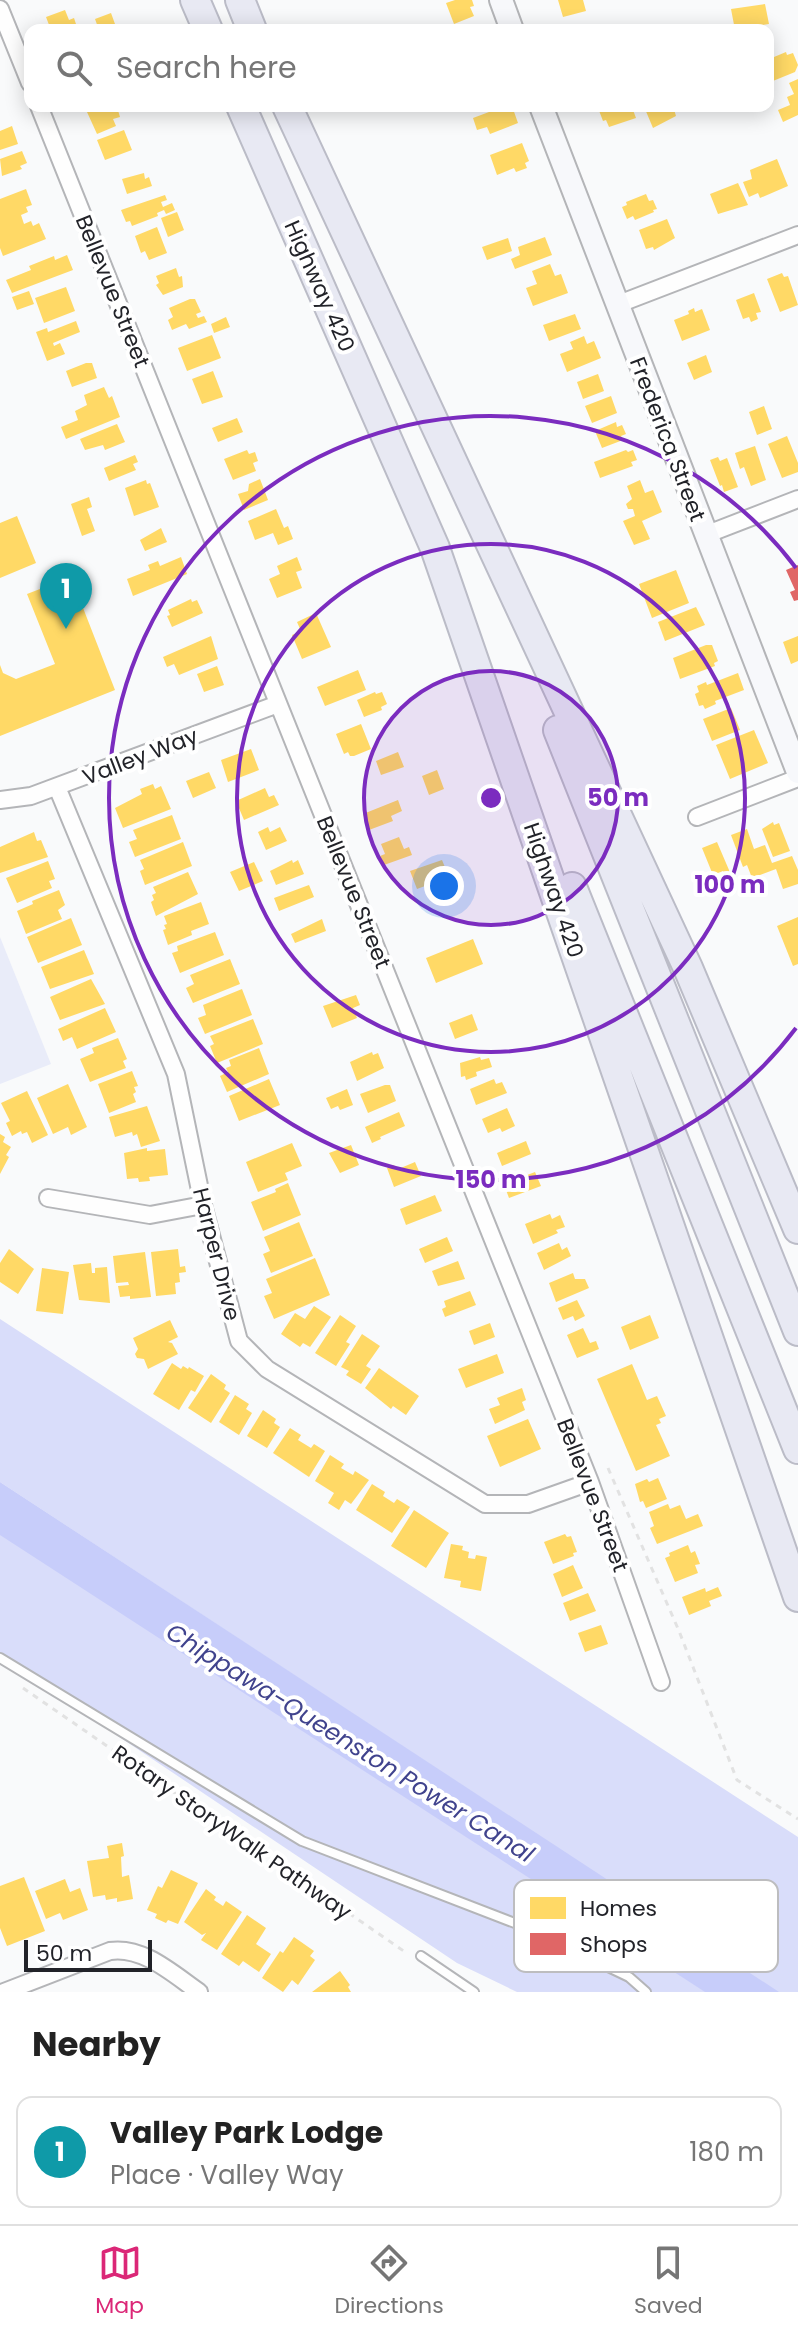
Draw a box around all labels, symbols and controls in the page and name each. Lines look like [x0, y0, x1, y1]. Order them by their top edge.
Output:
search box [24, 24, 774, 112]
icon: search [52, 46, 96, 90]
text: Search here [116, 46, 297, 89]
street label: Bellevue Street [68, 210, 157, 372]
street label: Highway 420 [277, 215, 362, 357]
street label: Frederica Street [622, 353, 713, 526]
pin: 1 [40, 563, 92, 629]
street label: Valley Way [78, 720, 203, 793]
text: 50 m [587, 781, 649, 814]
centre of rings [477, 784, 505, 812]
street label: Bellevue Street [309, 811, 398, 973]
street label: Highway 420 [516, 818, 591, 962]
your location [424, 866, 464, 906]
text: 100 m [695, 868, 765, 901]
text: 150 m [456, 1163, 526, 1196]
street label: Harper Drive [185, 1184, 248, 1324]
street label: Bellevue Street [549, 1414, 636, 1576]
water label: Chippawa-Queenston Power Canal [160, 1615, 541, 1870]
street label: Rotary StoryWalk Pathway [106, 1738, 358, 1928]
legend [514, 1880, 778, 1972]
text: Homes [580, 1893, 657, 1924]
text: Shops [580, 1929, 647, 1960]
scale bar [24, 1936, 152, 1972]
text: 50 m [36, 1938, 92, 1969]
text: Nearby [32, 2020, 161, 2068]
text: Valley Park Lodge [110, 2111, 383, 2154]
text: 1 [55, 2134, 65, 2170]
text: 180 m [689, 2134, 764, 2170]
text: Place · Valley Way [110, 2157, 344, 2193]
tab: Map [95, 2241, 144, 2322]
tab: Directions [334, 2241, 444, 2322]
tab: Saved [634, 2241, 703, 2322]

